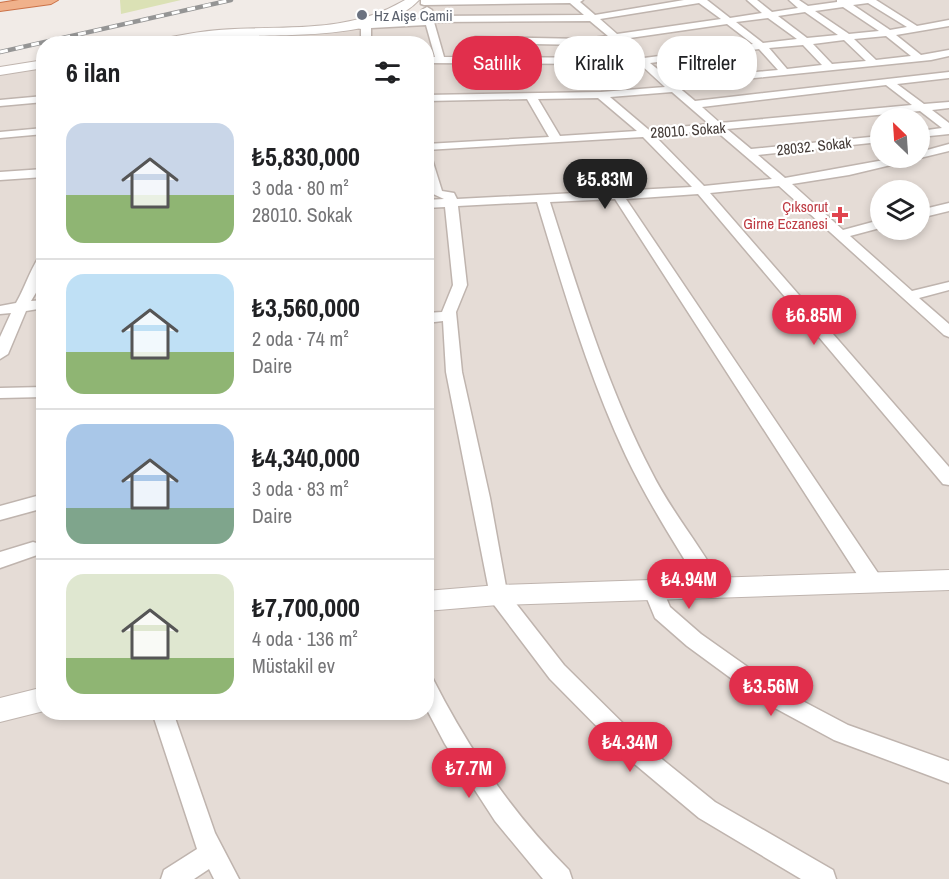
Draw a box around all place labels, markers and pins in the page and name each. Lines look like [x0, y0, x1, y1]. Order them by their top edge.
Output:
place label: Hz Aişe Camii [374, 5, 453, 26]
marker: Hz Aişe Camii [355, 8, 369, 22]
pin: ₺5.83M [556, 159, 654, 210]
place label: Çıksorut Girne Eczanesi [743, 196, 829, 234]
marker: Çıksorut Girne Eczanesi [833, 208, 847, 222]
pin: ₺6.85M [765, 295, 863, 346]
pin: ₺4.94M [640, 559, 738, 610]
pin: ₺3.56M [722, 666, 820, 717]
pin: ₺4.34M [581, 722, 679, 773]
pin: ₺7.7M [427, 748, 511, 799]

